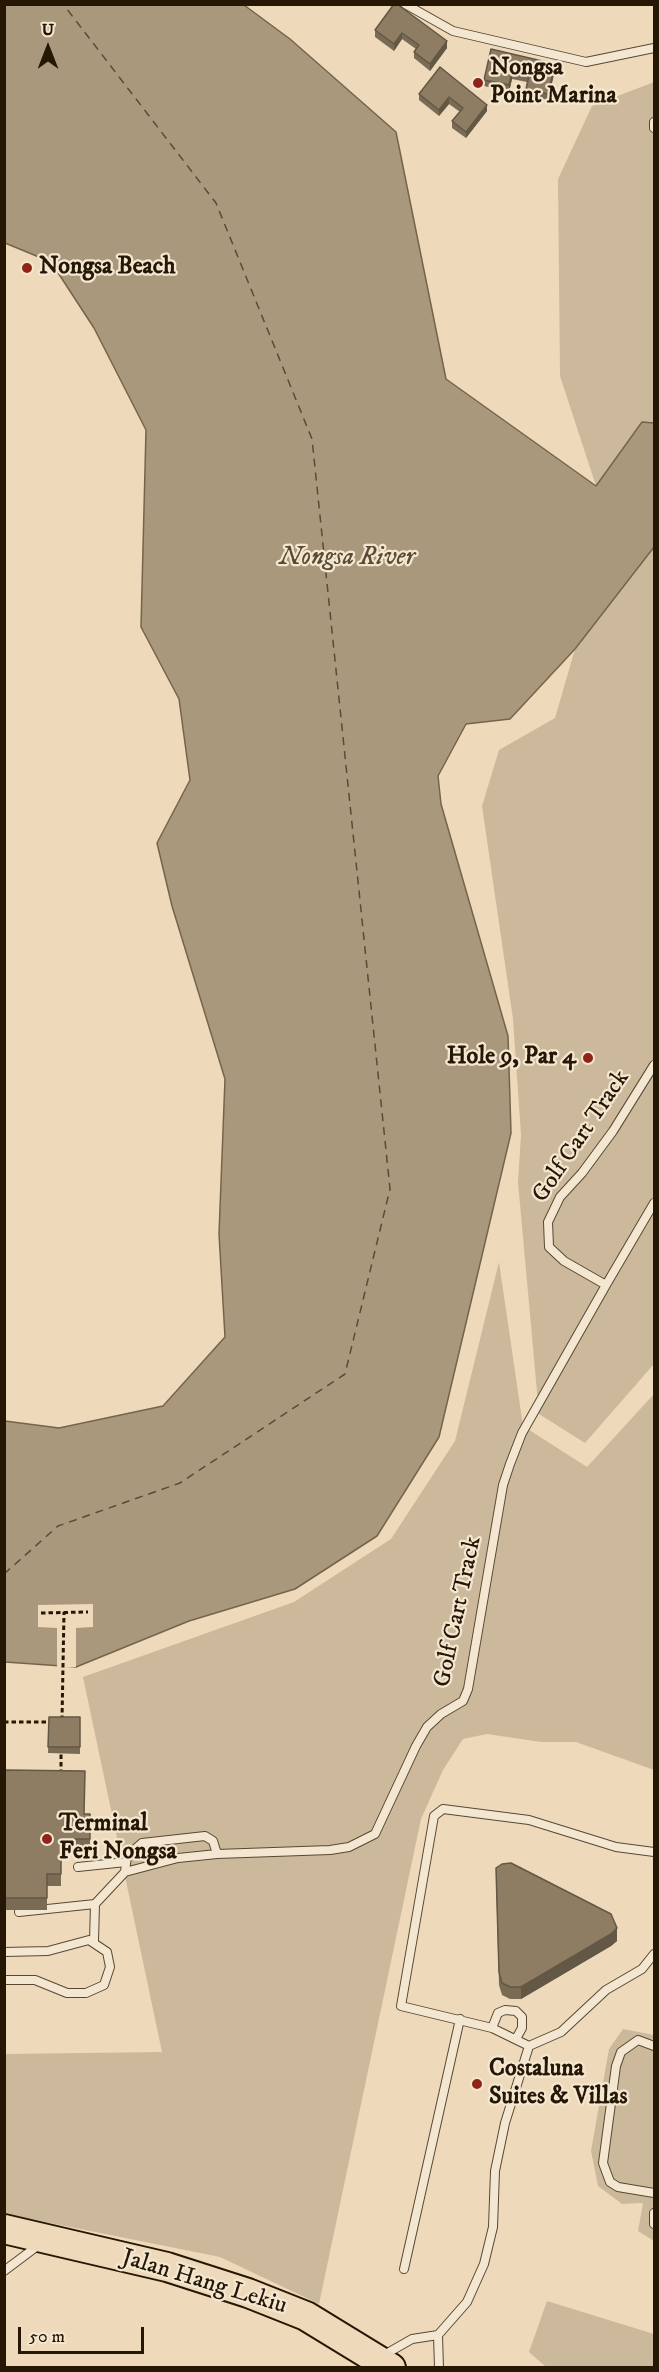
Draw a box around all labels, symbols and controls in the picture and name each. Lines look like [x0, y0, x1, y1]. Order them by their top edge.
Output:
north arrow [18, 18, 78, 78]
text: U [42, 20, 54, 40]
place label: Nongsa Point Marina [490, 55, 617, 111]
marker: Nongsa Point Marina [471, 76, 485, 90]
place label: Nongsa Beach [39, 254, 176, 282]
marker: Nongsa Beach [20, 261, 34, 275]
water label: Nongsa River [279, 543, 415, 575]
place label: Hole 9, Par 4 [447, 1044, 576, 1072]
marker: Hole 9, Par 4 [581, 1051, 595, 1065]
street label: Golf Cart Track [527, 1065, 637, 1209]
street label: Golf Cart Track [429, 1534, 489, 1690]
place label: Terminal Feri Nongsa [59, 1811, 177, 1867]
marker: Terminal Feri Nongsa [40, 1832, 54, 1846]
place label: Costaluna Suites & Villas [489, 2056, 627, 2112]
marker: Costaluna Suites & Villas [470, 2077, 484, 2091]
street label: Jalan Hang Lekiu [118, 2244, 290, 2322]
scale bar [21, 2315, 147, 2353]
text: 50 m [29, 2326, 65, 2348]

